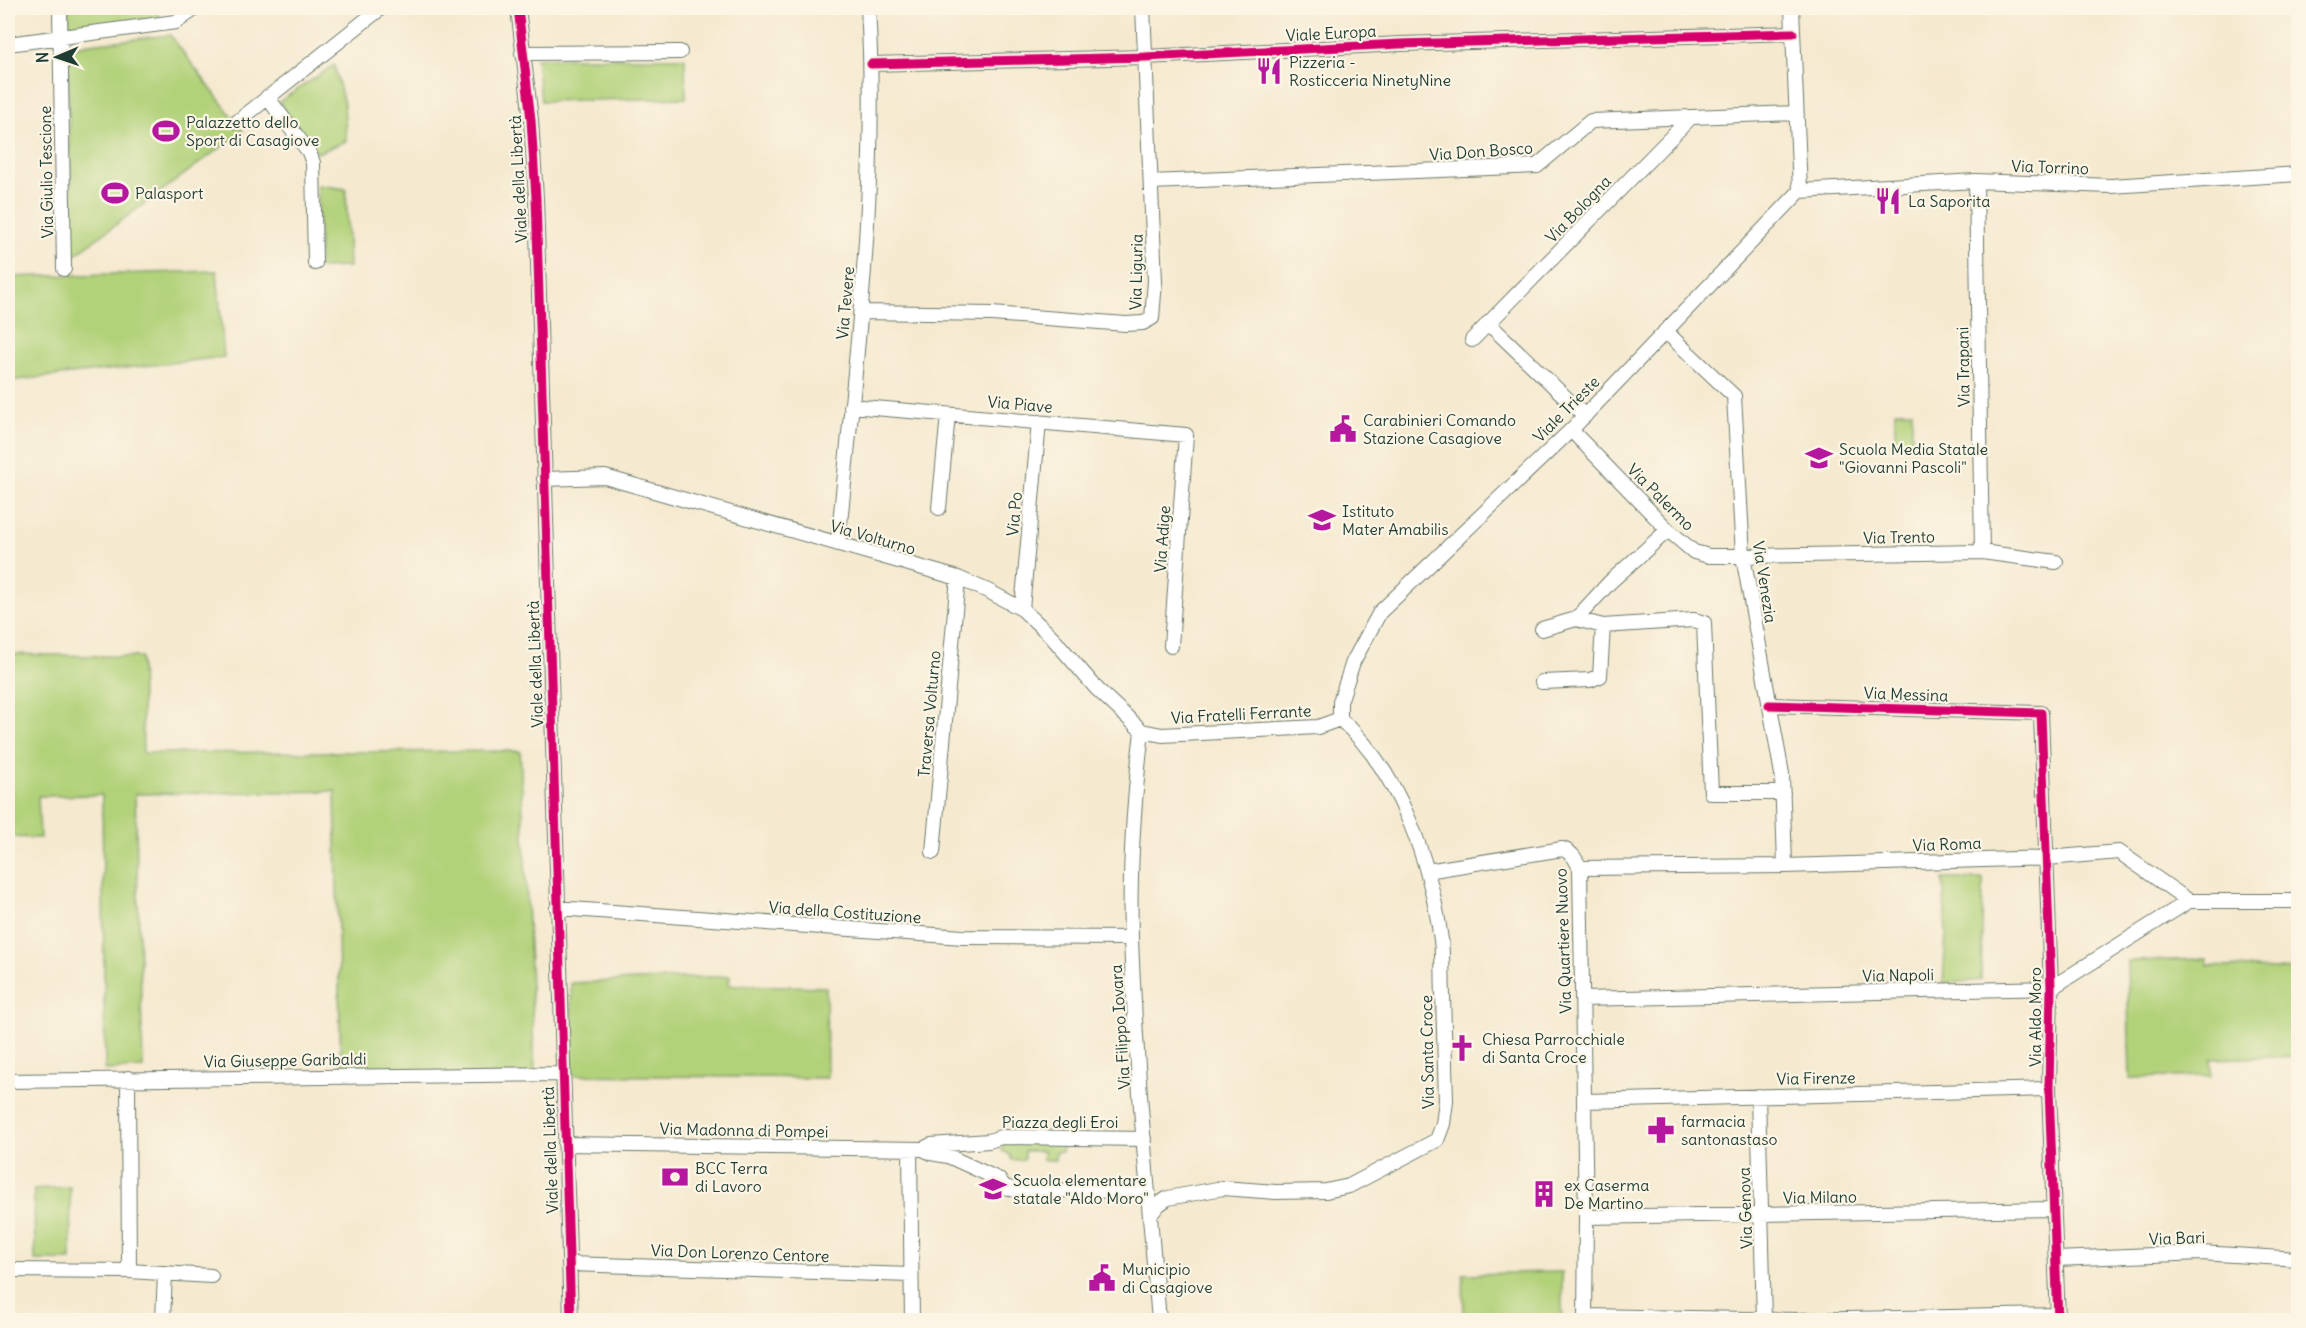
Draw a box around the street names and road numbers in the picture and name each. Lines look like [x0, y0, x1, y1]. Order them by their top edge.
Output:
street label: Viale Europa [1285, 21, 1377, 45]
street label: Via Giulio Tescione [35, 105, 57, 239]
street label: Viale della Libertà [505, 115, 531, 243]
street label: Via Don Bosco [1429, 137, 1533, 165]
street label: Via Torrino [2011, 156, 2089, 178]
street label: Via Bologna [1541, 171, 1615, 247]
street label: Via Liguria [1125, 234, 1147, 310]
street label: Via Tevere [832, 266, 858, 340]
street label: Via Trapani [1952, 327, 1974, 407]
street label: Viale Trieste [1529, 372, 1603, 446]
street label: Via Piave [987, 391, 1053, 417]
street label: Via Palermo [1623, 459, 1699, 535]
street label: Via Po [1002, 491, 1026, 537]
street label: Via Adige [1150, 505, 1174, 573]
street label: Via Volturno [828, 515, 918, 559]
street label: Via Trento [1863, 526, 1935, 548]
street label: Via Venezia [1749, 540, 1781, 624]
street label: Viale della Libertà [523, 600, 547, 728]
street label: Traversa Volturno [913, 650, 945, 778]
street label: Via Messina [1863, 683, 1949, 705]
street label: Via Fratelli Ferrante [1170, 700, 1312, 728]
street label: Via Roma [1912, 833, 1982, 855]
street label: Via Quartiere Nuovo [1550, 868, 1576, 1014]
street label: Via della Costituzione [768, 897, 922, 927]
street label: Via Filippo Iovara [1106, 964, 1134, 1090]
street label: Via Napoli [1862, 964, 1934, 986]
street label: Via Aldo Moro [2025, 967, 2045, 1067]
street label: Via Santa Croce [1416, 995, 1438, 1109]
street label: Via Giuseppe Garibaldi [203, 1049, 367, 1071]
street label: Via Firenze [1776, 1067, 1856, 1089]
street label: Viale della Libertà [538, 1086, 562, 1214]
street label: Piazza degli Eroi [1002, 1112, 1118, 1132]
street label: Via Madonna di Pompei [659, 1119, 829, 1141]
street label: Via Genova [1734, 1167, 1756, 1249]
street label: Via Milano [1783, 1186, 1857, 1208]
street label: Via Bari [2149, 1227, 2205, 1249]
street label: Via Don Lorenzo Centore [650, 1240, 830, 1266]

